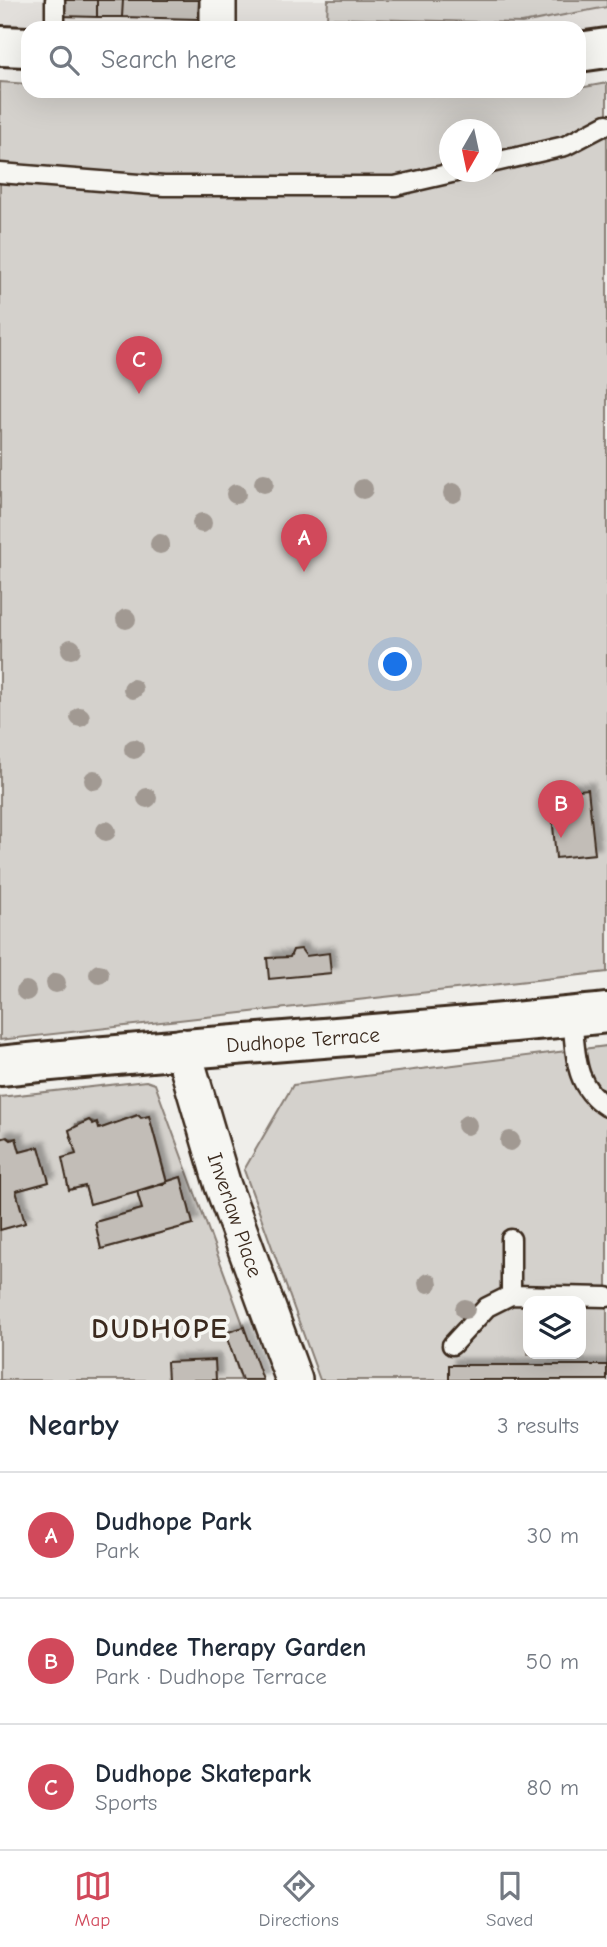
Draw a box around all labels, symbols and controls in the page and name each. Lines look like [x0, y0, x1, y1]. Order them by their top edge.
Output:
search box [21, 21, 586, 98]
icon: search [45, 41, 83, 79]
text: Search here [101, 45, 236, 75]
north arrow [439, 119, 502, 182]
pin: C [116, 336, 162, 394]
pin: A [281, 514, 327, 572]
your location [378, 647, 412, 681]
pin: B [538, 780, 584, 838]
street label: Dudhope Terrace [226, 1023, 380, 1057]
street label: Inverlaw Place [203, 1150, 267, 1280]
map controls [523, 1296, 586, 1359]
button: layers [523, 1296, 586, 1359]
district label: DUDHOPE [91, 1313, 229, 1345]
text: Nearby [28, 1408, 119, 1443]
text: 3 results [497, 1412, 579, 1439]
text: Dudhope Park [95, 1507, 252, 1537]
text: A [45, 1522, 57, 1549]
text: 30 m [527, 1522, 579, 1549]
text: Park [95, 1537, 139, 1564]
text: Dundee Therapy Garden [95, 1633, 366, 1663]
text: B [44, 1648, 58, 1675]
text: 50 m [526, 1648, 579, 1675]
text: Park · Dudhope Terrace [95, 1663, 327, 1690]
text: Dudhope Skatepark [95, 1759, 311, 1789]
text: C [44, 1774, 58, 1801]
text: 80 m [526, 1774, 579, 1801]
text: Sports [95, 1789, 157, 1816]
tab: Map [74, 1867, 112, 1931]
tab: Directions [259, 1867, 339, 1931]
tab: Saved [486, 1867, 533, 1931]

